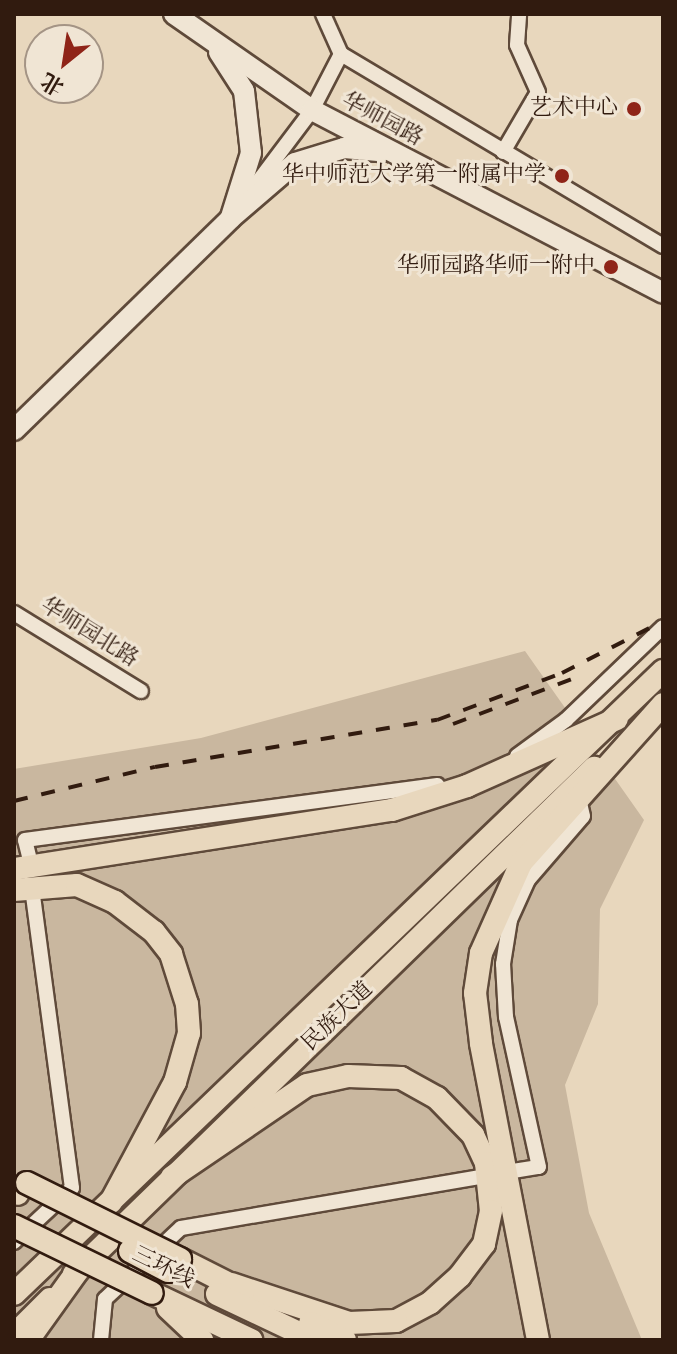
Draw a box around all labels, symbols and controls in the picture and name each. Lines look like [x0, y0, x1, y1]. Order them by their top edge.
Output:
north arrow [24, 24, 104, 104]
text: 北 [36, 65, 70, 101]
street label: 华师园路 [337, 88, 427, 152]
place label: 艺术中心 [530, 96, 618, 122]
marker: 艺术中心 [625, 100, 643, 118]
place label: 华中师范大学第一附属中学 [282, 163, 546, 189]
marker: 华中师范大学第一附属中学 [553, 167, 571, 185]
place label: 华师园路华师一附中 [397, 254, 595, 280]
marker: 华师园路华师一附中 [602, 258, 620, 276]
street label: 华师园北路 [35, 593, 143, 673]
street label: 民族大道 [297, 977, 379, 1057]
street label: 三环线 [128, 1242, 198, 1294]

